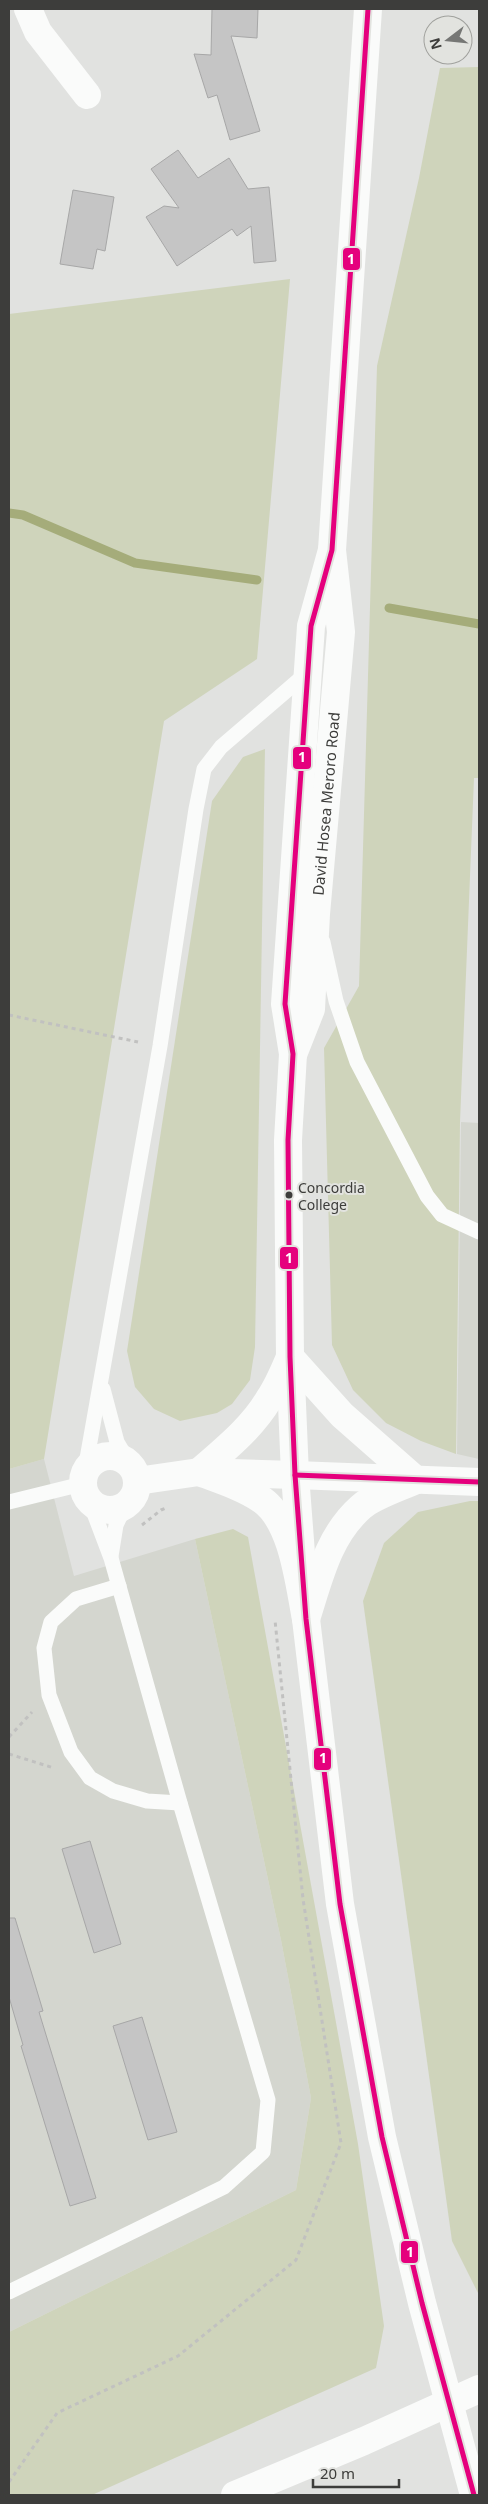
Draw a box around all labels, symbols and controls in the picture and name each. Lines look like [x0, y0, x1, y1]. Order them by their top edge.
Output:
north arrow [423, 15, 473, 65]
text: N [424, 36, 446, 52]
line badge: 1 [342, 247, 361, 271]
text: 1 [347, 249, 355, 268]
street label: David Hosea Meroro Road [308, 711, 344, 896]
line badge: 1 [292, 746, 312, 770]
text: 1 [298, 747, 306, 766]
place label: Concordia College [298, 1178, 365, 1214]
marker: Concordia College [284, 1190, 294, 1200]
line badge: 1 [279, 1246, 299, 1270]
text: 1 [285, 1248, 293, 1267]
line badge: 1 [313, 1747, 332, 1771]
text: 1 [319, 1748, 327, 1767]
line badge: 1 [400, 2240, 419, 2264]
text: 1 [406, 2242, 414, 2261]
scale bar [313, 2456, 399, 2488]
text: 20 m [320, 2463, 355, 2483]

